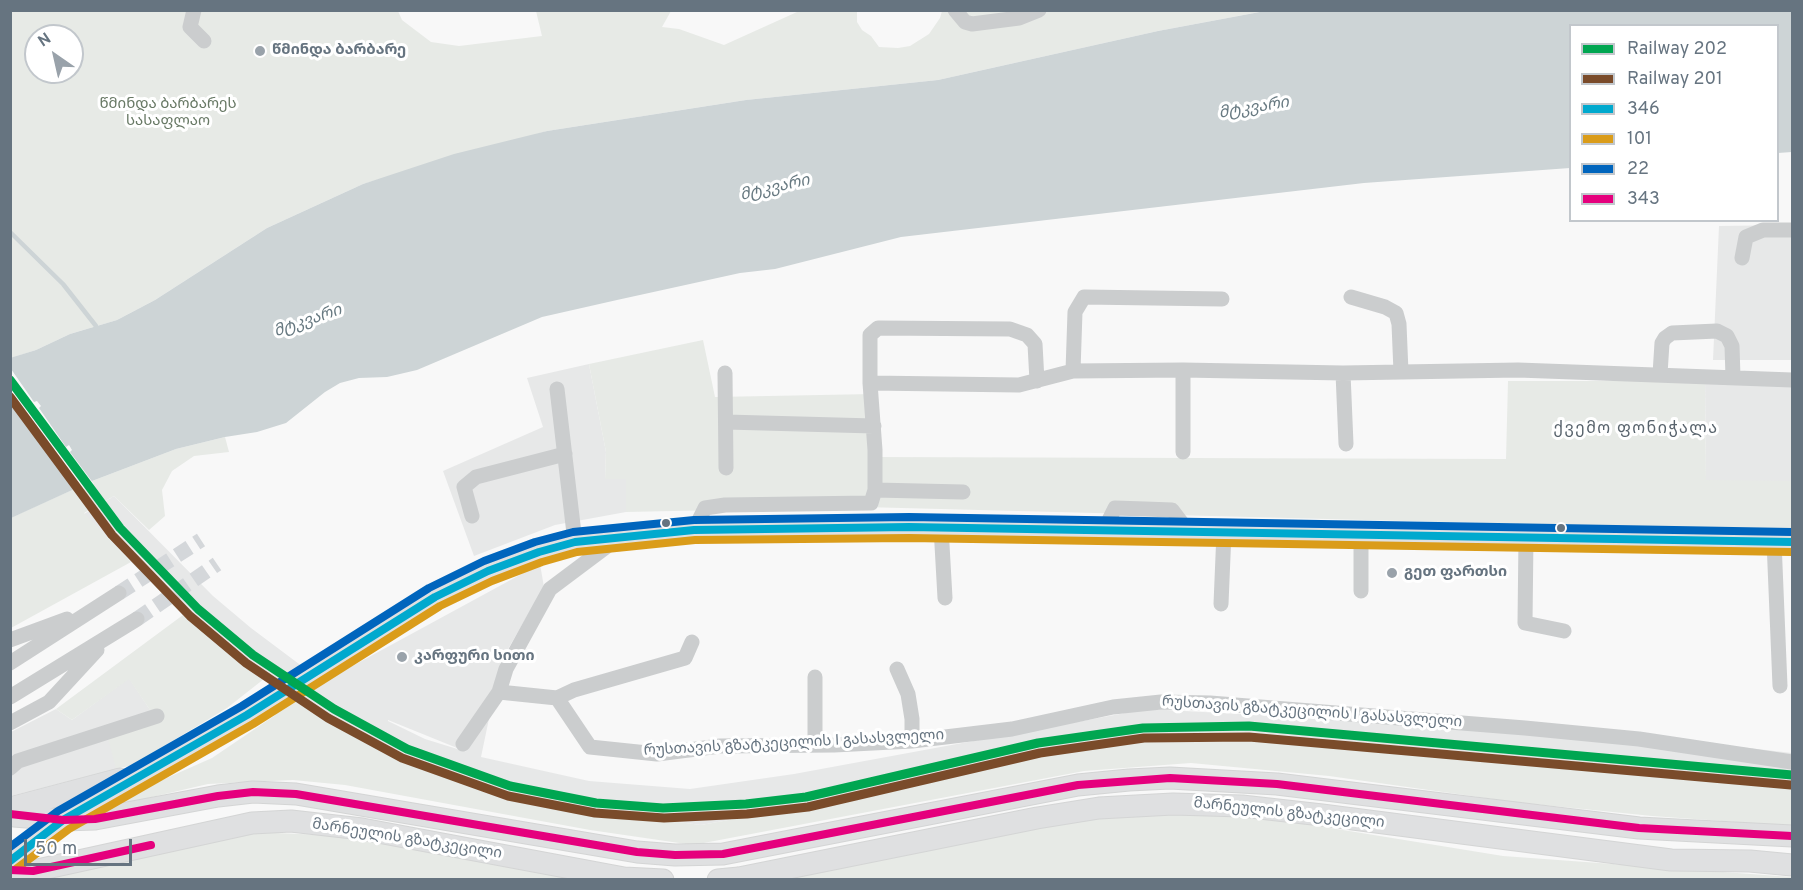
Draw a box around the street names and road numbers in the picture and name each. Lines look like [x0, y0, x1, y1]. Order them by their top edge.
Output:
street label: რუსთავის გზატკეცილის I გასასვლელი [1161, 694, 1463, 732]
street label: რუსთავის გზატკეცილის I გასასვლელი [643, 727, 945, 761]
street label: მარნეულის გზატკეცილი [1193, 795, 1385, 833]
street label: მარნეულის გზატკეცილი [311, 816, 503, 864]

